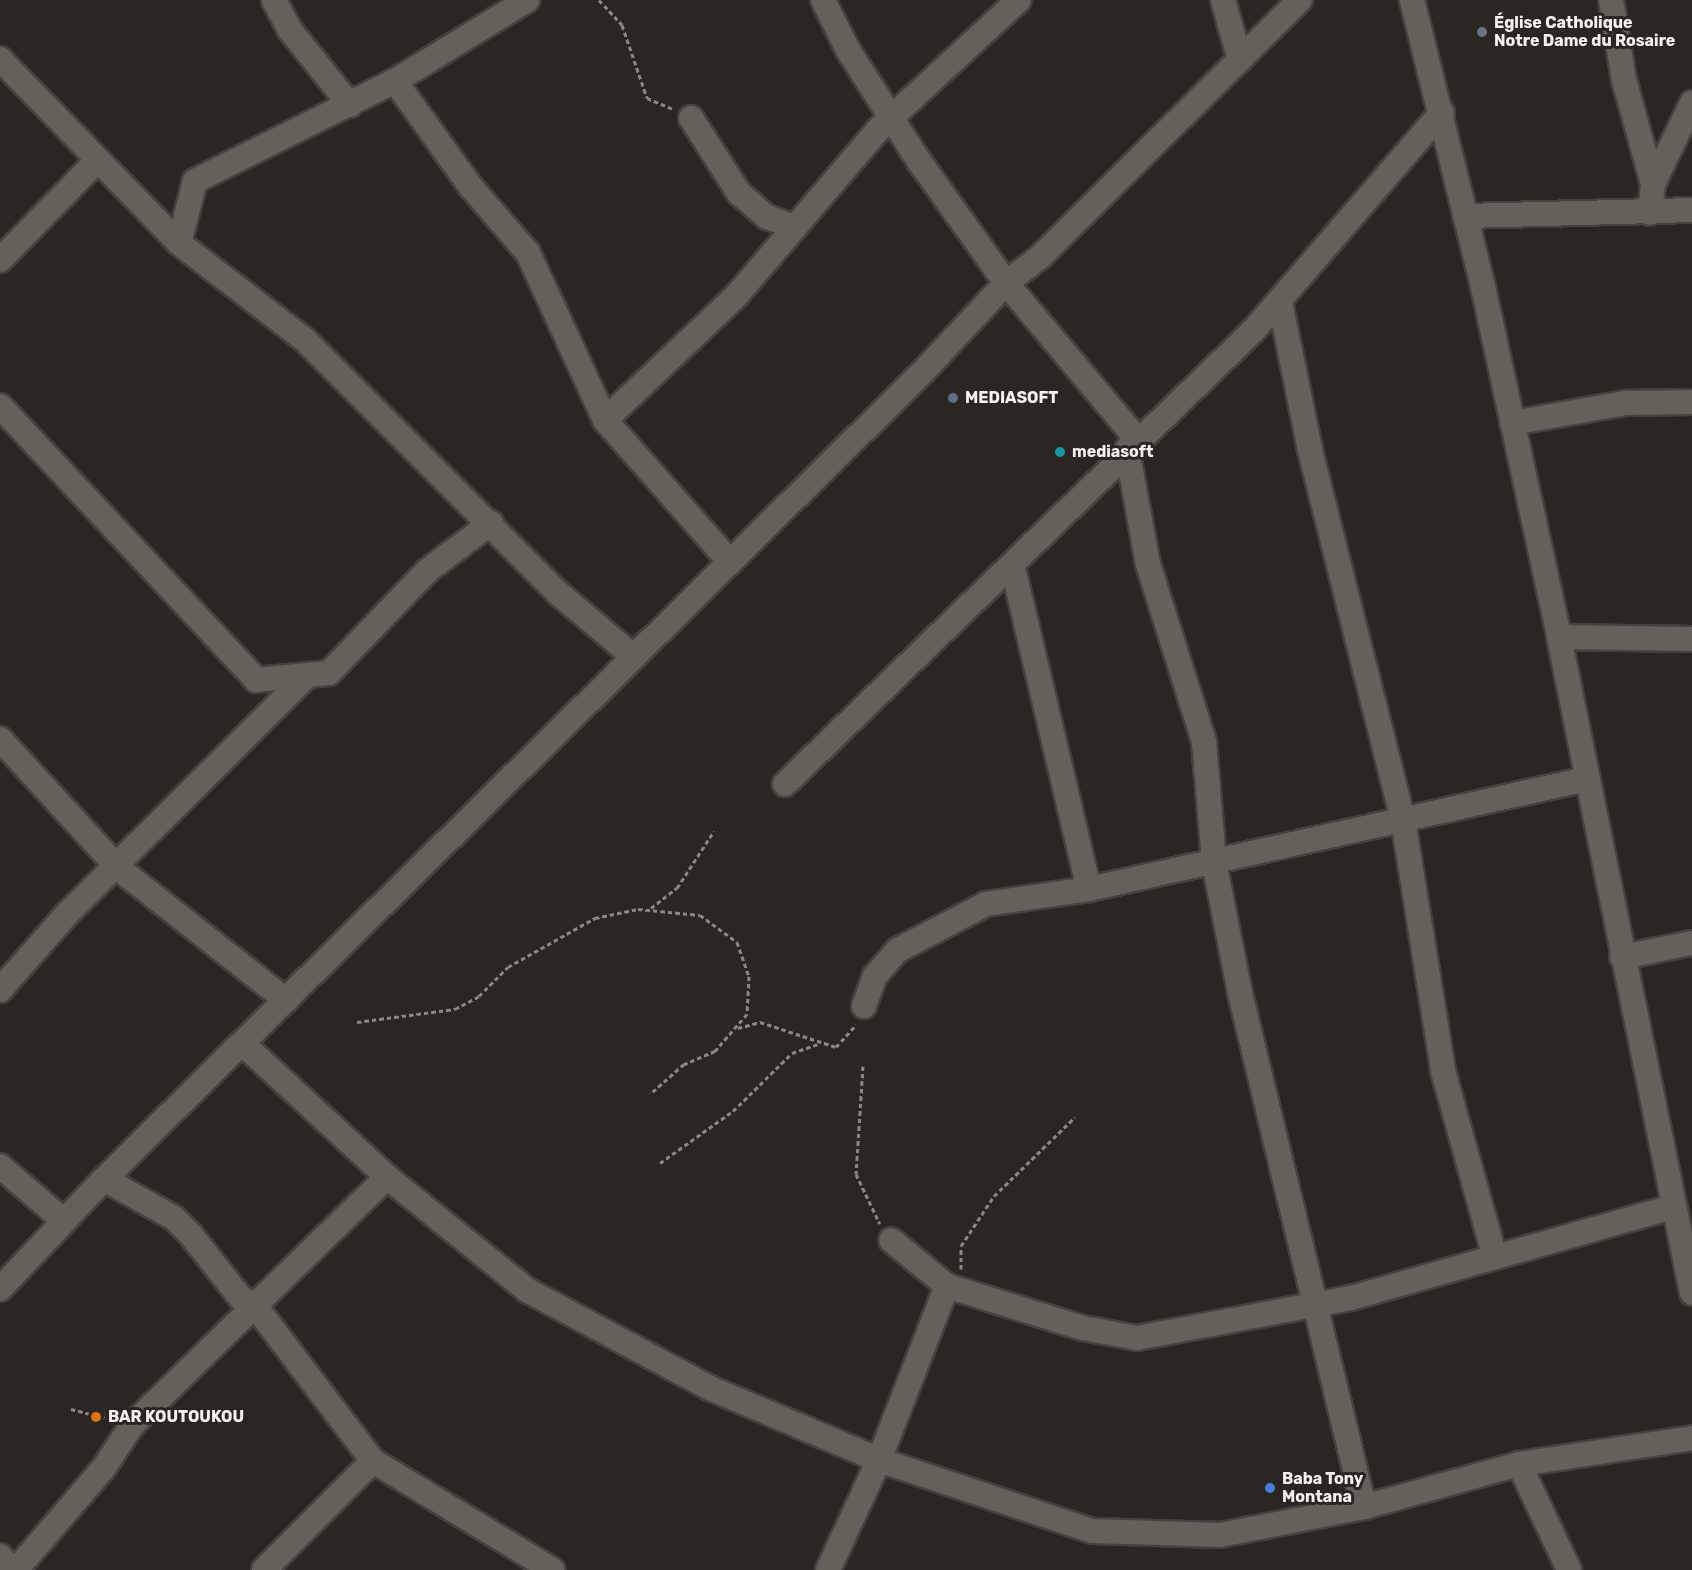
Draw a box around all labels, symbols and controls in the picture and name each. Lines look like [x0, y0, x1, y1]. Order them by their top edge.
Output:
place label: Église Catholique Notre Dame du Rosaire [1494, 13, 1675, 51]
marker: Église Catholique Notre Dame du Rosaire [1475, 25, 1489, 39]
place label: MEDIASOFT [965, 388, 1058, 408]
marker: MEDIASOFT [946, 391, 960, 405]
place label: mediasoft [1072, 442, 1153, 462]
marker: mediasoft [1053, 445, 1067, 459]
place label: BAR KOUTOUKOU [108, 1407, 244, 1427]
marker: BAR KOUTOUKOU [89, 1410, 103, 1424]
place label: Baba Tony Montana [1282, 1469, 1364, 1507]
marker: Baba Tony Montana [1263, 1481, 1277, 1495]

